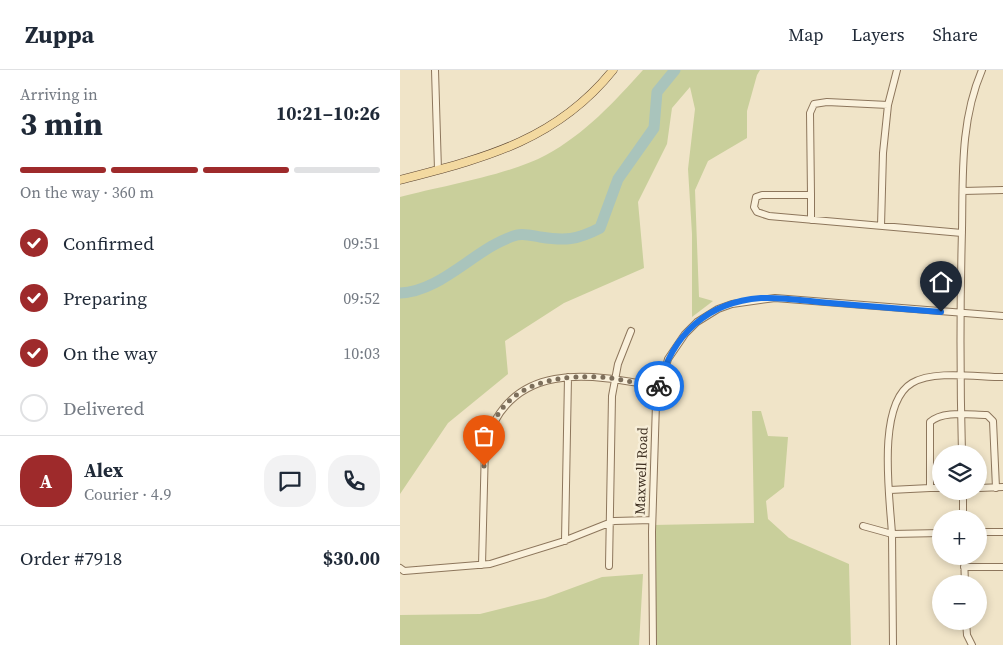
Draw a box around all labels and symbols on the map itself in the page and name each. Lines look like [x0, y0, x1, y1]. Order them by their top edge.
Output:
pin [920, 261, 962, 312]
courier [634, 361, 684, 411]
pin [463, 415, 505, 466]
street label: Maxwell Road [629, 427, 653, 515]

